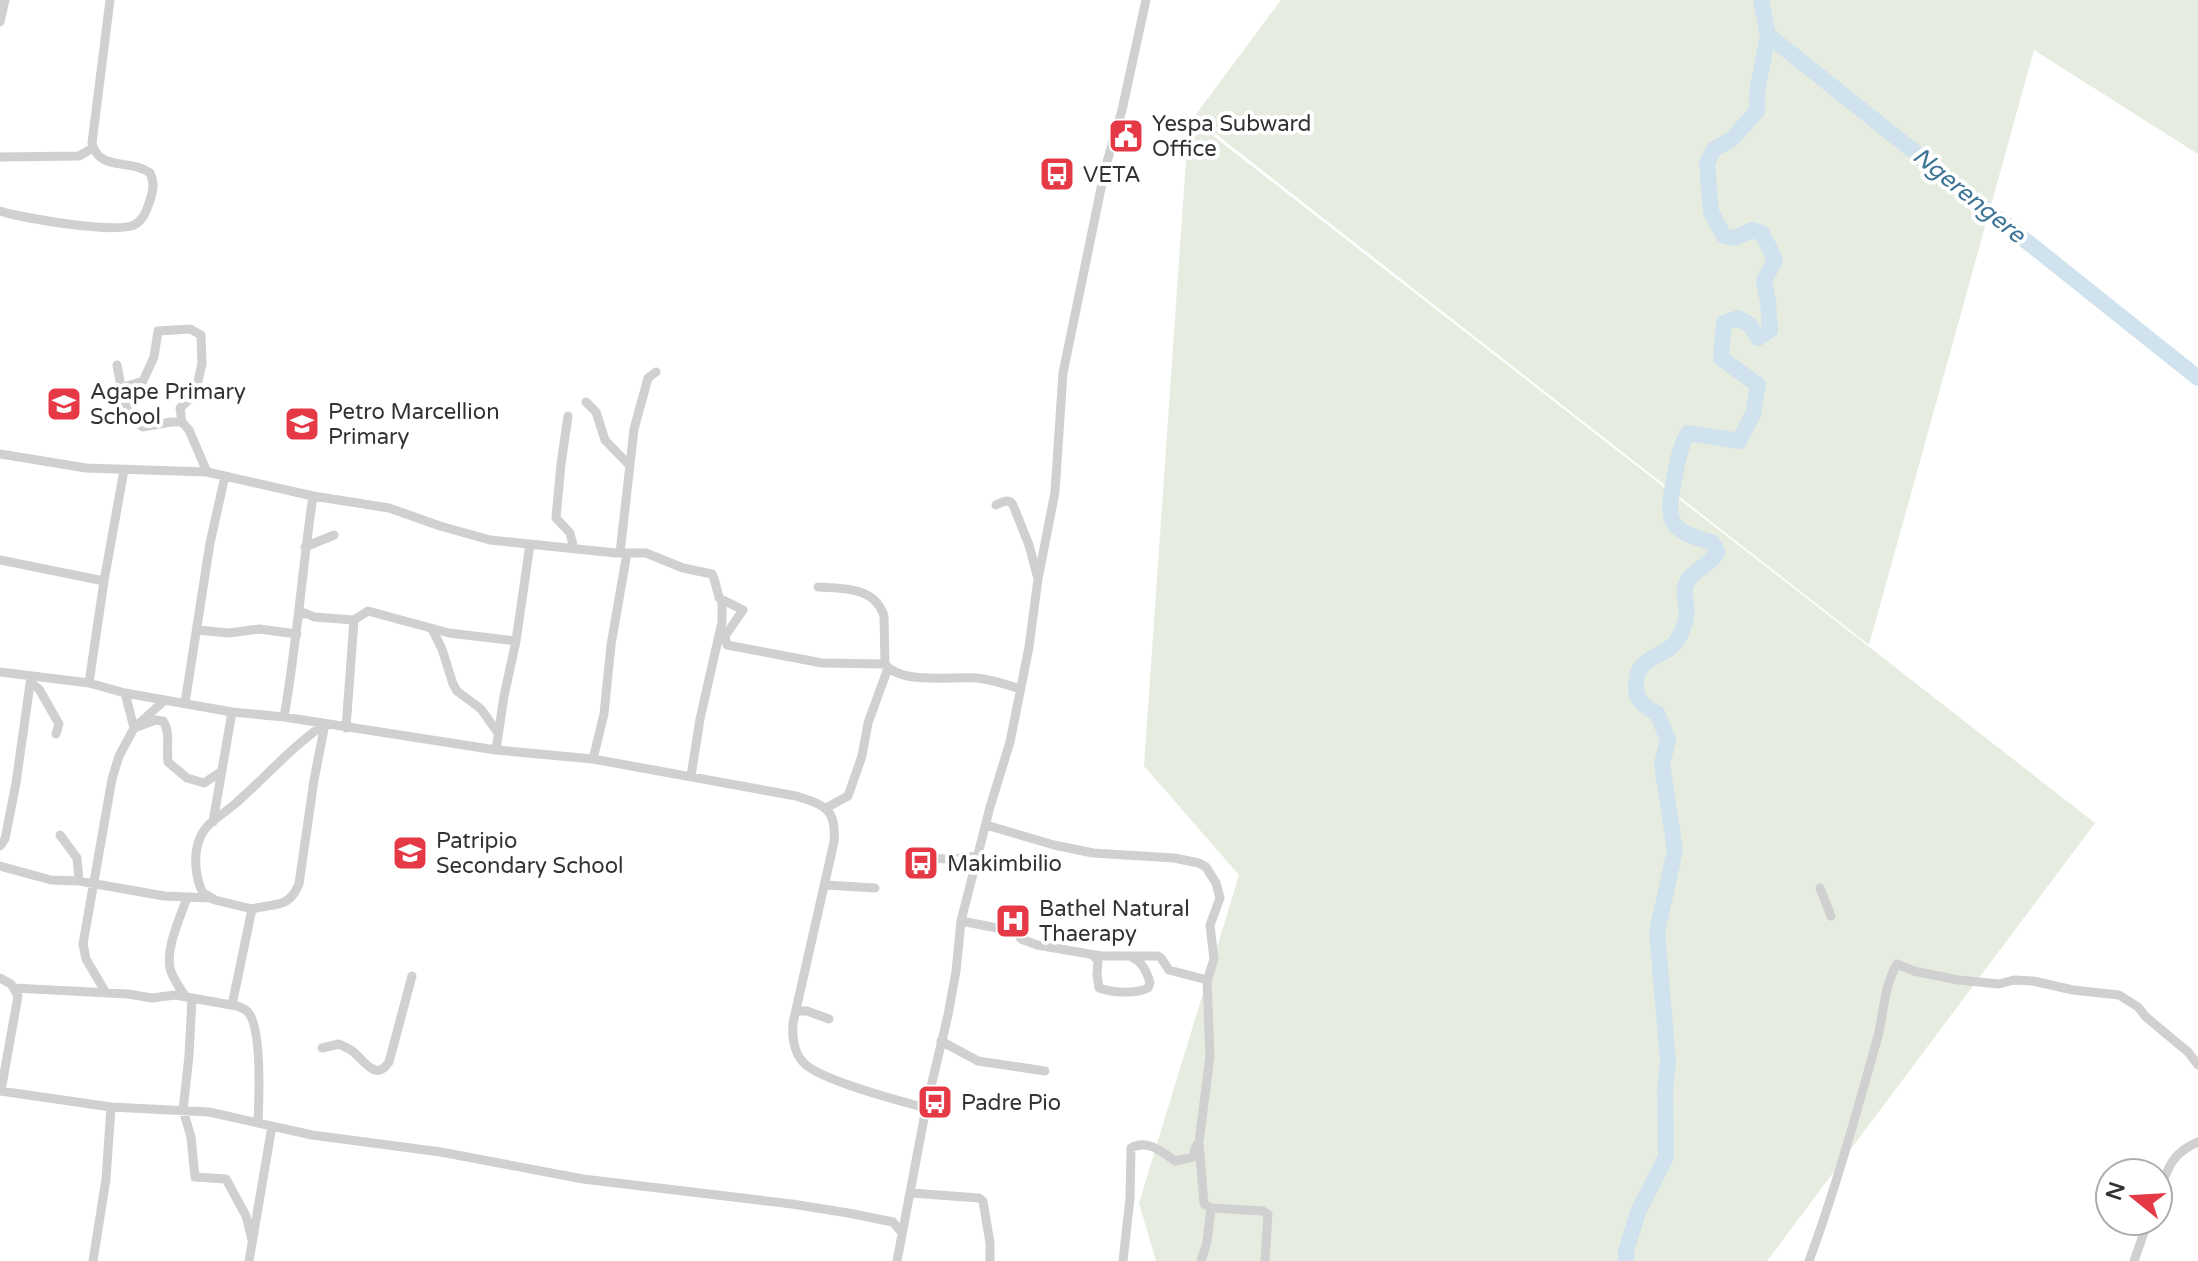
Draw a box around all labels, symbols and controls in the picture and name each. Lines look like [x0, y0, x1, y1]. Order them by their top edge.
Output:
place label: Yespa Subward Office [1152, 111, 1312, 162]
public building icon: Yespa Subward Office [1107, 117, 1145, 155]
water label: Ngerengere [1907, 141, 2032, 250]
bus stop icon: VETA [1038, 155, 1076, 193]
place label: VETA [1083, 162, 1141, 188]
place label: Agape Primary School [90, 379, 246, 430]
school or university icon: Agape Primary School [45, 385, 83, 423]
place label: Petro Marcellion Primary [328, 399, 500, 450]
school or university icon: Petro Marcellion Primary [283, 405, 321, 443]
place label: Patripio Secondary School [436, 828, 624, 879]
school or university icon: Patripio Secondary School [391, 834, 429, 872]
bus stop icon: Makimbilio [902, 844, 940, 882]
place label: Makimbilio [947, 851, 1062, 877]
place label: Bathel Natural Thaerapy [1039, 896, 1190, 947]
hospital icon: Bathel Natural Thaerapy [994, 902, 1032, 940]
bus stop icon: Padre Pio [916, 1083, 954, 1121]
place label: Padre Pio [961, 1090, 1061, 1116]
north arrow [2094, 1157, 2174, 1237]
text: N [2101, 1179, 2131, 1204]

